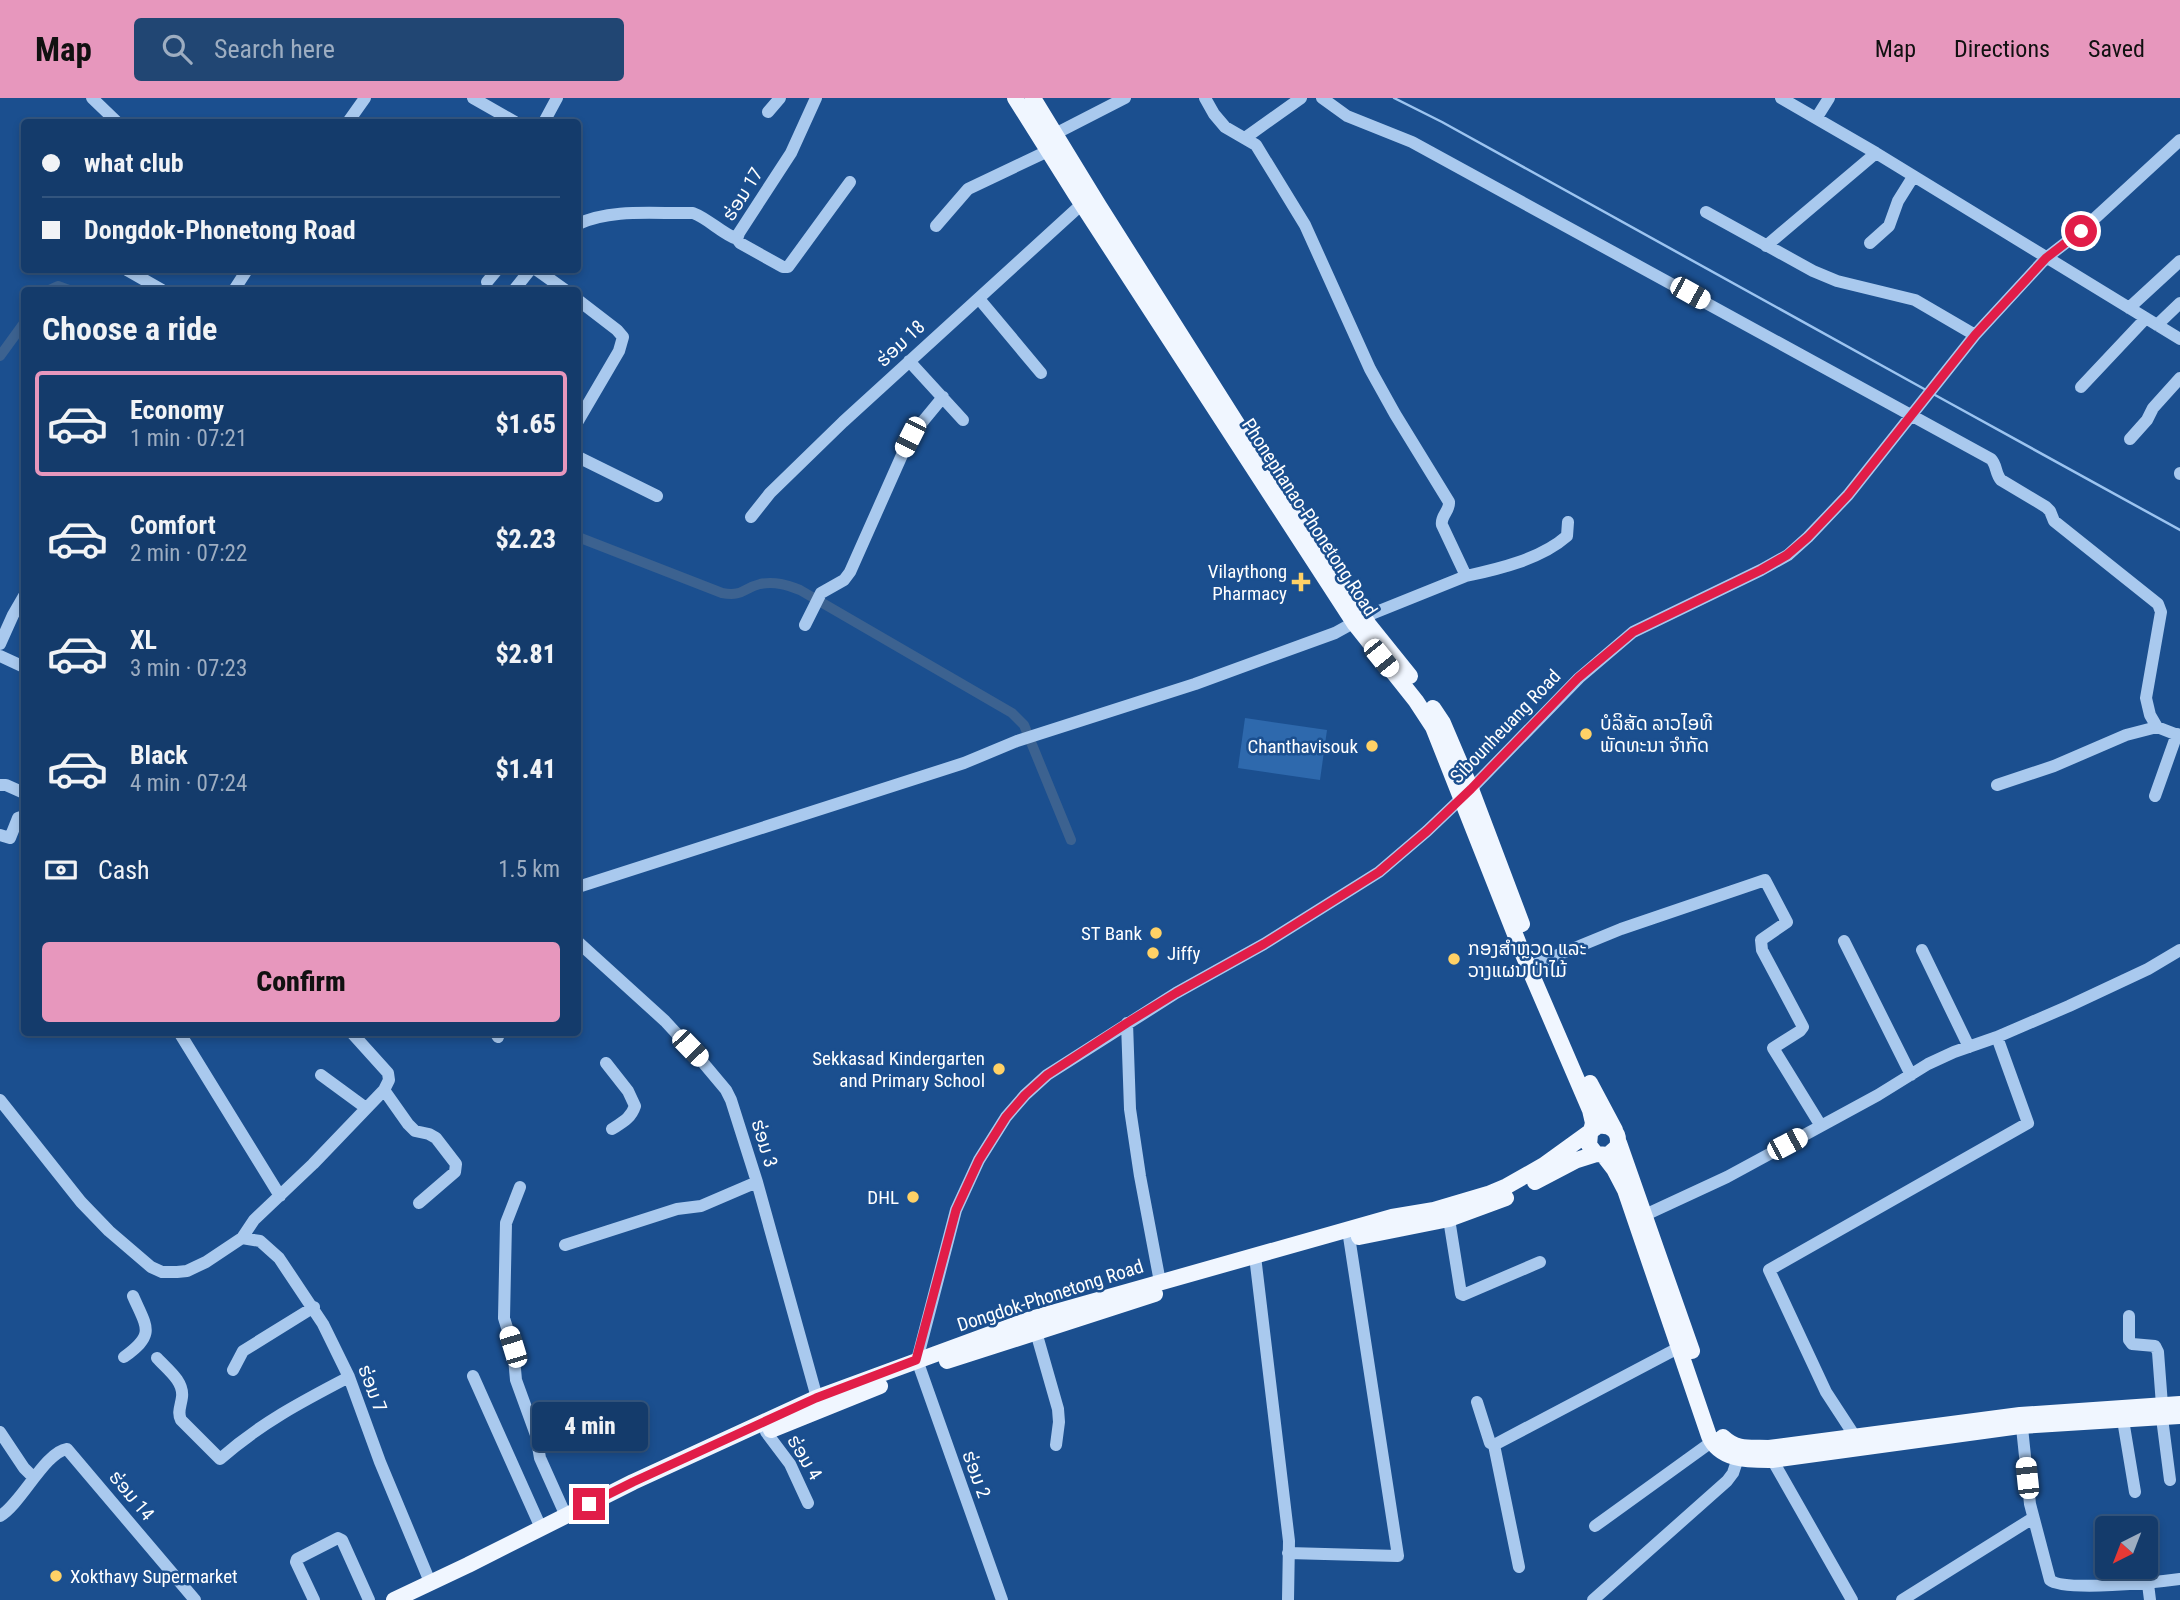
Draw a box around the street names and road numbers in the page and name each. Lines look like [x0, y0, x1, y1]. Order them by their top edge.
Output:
street label: ຮ່ອມ 17 [717, 163, 768, 225]
street label: ຮ່ອມ 18 [871, 315, 929, 372]
street label: Phonephanao-Phonetong Road [1237, 414, 1382, 620]
street label: Sibounheuang Road [1445, 665, 1565, 788]
street label: ຮ່ອມ 3 [746, 1116, 783, 1170]
street label: Dongdok-Phonetong Road [954, 1254, 1146, 1336]
street label: ຮ່ອມ 7 [353, 1361, 392, 1415]
street label: ຮ່ອມ 4 [782, 1430, 827, 1484]
street label: ຮ່ອມ 2 [957, 1447, 996, 1501]
street label: ຮ່ອມ 14 [104, 1466, 159, 1525]

